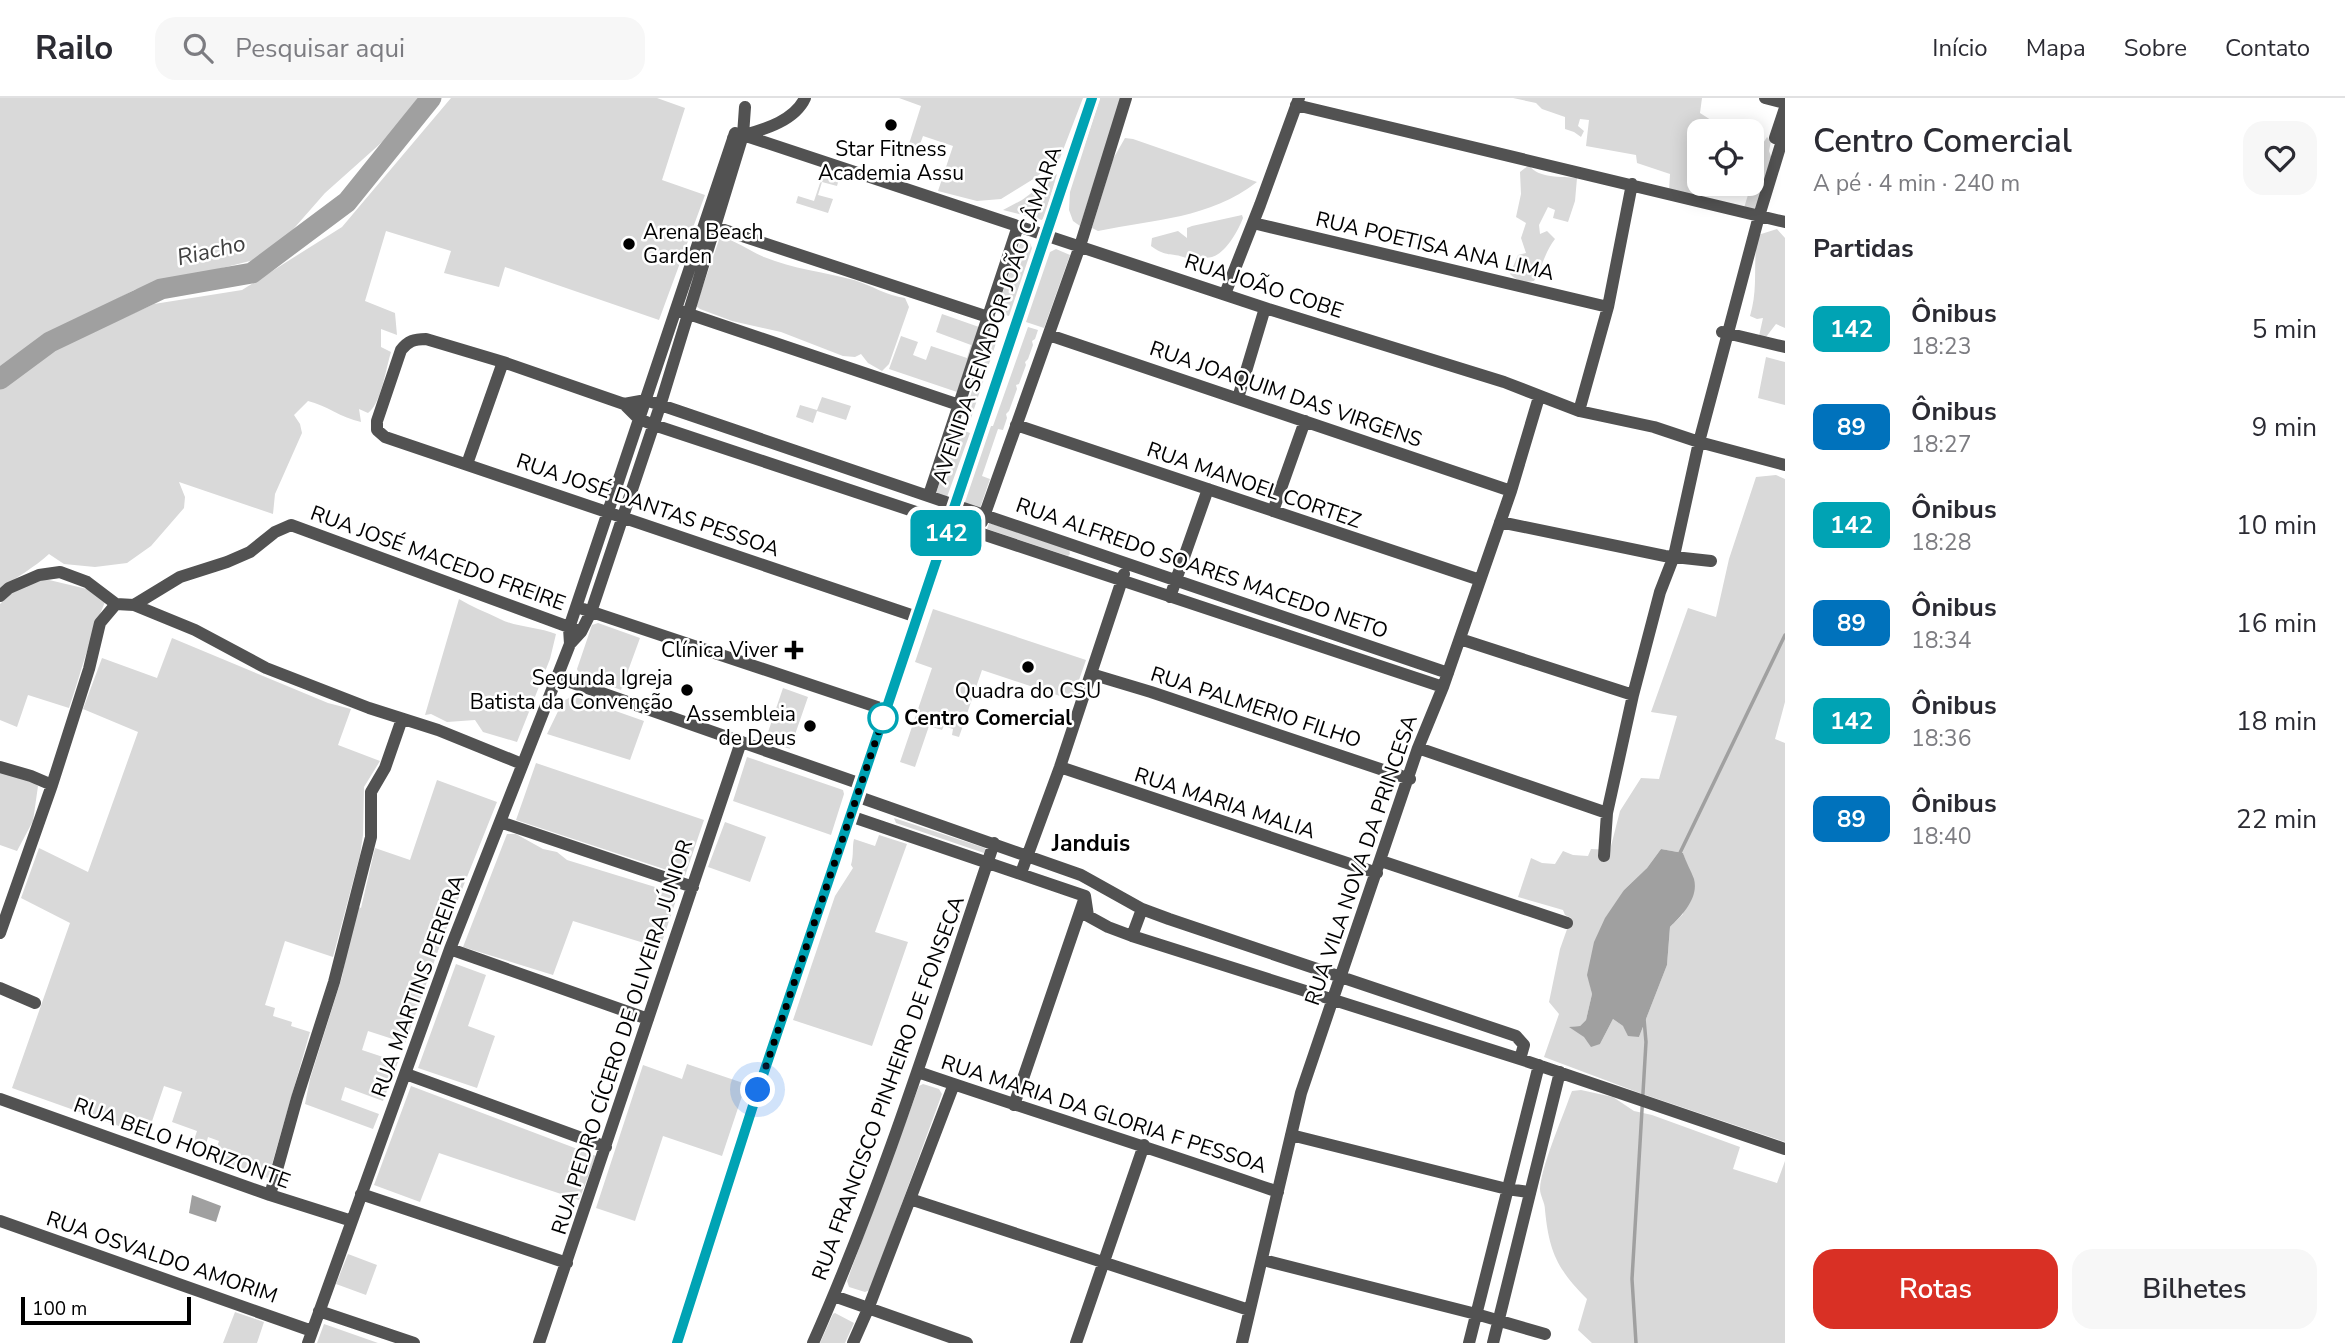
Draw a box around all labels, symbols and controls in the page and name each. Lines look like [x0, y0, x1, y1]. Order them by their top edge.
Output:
search box [155, 17, 645, 80]
text: Railo [35, 26, 113, 71]
icon: search [179, 29, 217, 67]
text: Pesquisar aqui [235, 31, 405, 66]
text: Início [1932, 32, 1988, 64]
text: Mapa [2026, 32, 2086, 64]
text: Sobre [2124, 32, 2187, 64]
text: Contato [2225, 32, 2310, 64]
marker: Star Fitness Academia Assu [883, 117, 899, 133]
map controls [1687, 119, 1764, 196]
button: locate [1687, 119, 1764, 196]
text: Centro Comercial [1813, 119, 2072, 164]
button: heart [2243, 121, 2317, 195]
place label: Star Fitness Academia Assu [818, 135, 964, 187]
street label: AVENIDA SENADOR JOÃO CÂMARA [926, 142, 1068, 488]
text: A pé · 4 min · 240 m [1813, 168, 2020, 199]
street label: RUA POETISA ANA LIMA [1313, 205, 1557, 287]
place label: Arena Beach Garden [643, 218, 763, 270]
water label: Riacho [174, 228, 248, 273]
text: Partidas [1813, 231, 1914, 266]
marker: Arena Beach Garden [621, 236, 637, 252]
street label: RUA JOÃO COBE [1181, 247, 1347, 325]
text: Ônibus [1911, 296, 1997, 331]
text: 5 min [2252, 312, 2317, 347]
text: 142 [1830, 313, 1873, 345]
text: 18:23 [1911, 331, 1971, 362]
street label: RUA JOAQUIM DAS VIRGENS [1146, 334, 1426, 454]
text: Ônibus [1911, 394, 1997, 429]
text: 9 min [2252, 410, 2317, 445]
text: 89 [1837, 411, 1866, 443]
text: 18:27 [1911, 429, 1971, 460]
street label: RUA MANOEL CORTEZ [1143, 435, 1365, 535]
street label: RUA JOSÉ DANTAS PESSOA [513, 447, 783, 563]
street label: RUA ALFREDO SOARES MACEDO NETO [1012, 491, 1392, 645]
text: Ônibus [1911, 492, 1997, 527]
street label: RUA JOSÉ MACEDO FREIRE [307, 499, 569, 617]
text: 10 min [2236, 508, 2317, 543]
text: 142 [1830, 509, 1873, 541]
line badge: 142 [906, 510, 986, 556]
text: 142 [924, 517, 968, 549]
text: 18:28 [1911, 527, 1971, 558]
text: Ônibus [1911, 590, 1997, 625]
text: 16 min [2236, 606, 2317, 641]
text: 89 [1837, 607, 1866, 639]
text: 18:34 [1911, 625, 1971, 656]
place label: Clínica Viver [661, 636, 778, 664]
marker: Clínica Viver [784, 640, 804, 660]
marker: Quadra do CSU [1020, 659, 1036, 675]
street label: RUA PALMERIO FILHO [1147, 660, 1365, 754]
place label: Segunda Igreja Batista da Convenção [470, 664, 673, 716]
place label: Quadra do CSU [955, 677, 1101, 705]
marker: Segunda Igreja Batista da Convenção [679, 682, 695, 698]
text: Ônibus [1911, 688, 1997, 723]
place label: Assembleia de Deus [686, 700, 796, 752]
marker: Centro Comercial [868, 703, 898, 733]
place label: Centro Comercial [904, 704, 1072, 732]
text: 18 min [2236, 704, 2317, 739]
text: 142 [1830, 705, 1873, 737]
street label: RUA VILA NOVA DA PRINCESA [1298, 711, 1424, 1009]
marker: Assembleia de Deus [802, 718, 818, 734]
text: 18:36 [1911, 723, 1971, 754]
street label: RUA MARIA MALIA [1131, 761, 1319, 845]
text: Ônibus [1911, 786, 1997, 821]
text: 22 min [2236, 802, 2317, 837]
text: 89 [1837, 803, 1866, 835]
text: 18:40 [1911, 821, 1971, 852]
district label: Janduis [1051, 828, 1130, 859]
street label: RUA PEDRO CÍCERO DE OLIVEIRA JÚNIOR [545, 836, 699, 1238]
street label: RUA MARTINS PEREIRA [365, 871, 471, 1101]
street label: RUA FRANCISCO PINHEIRO DE FONSECA [805, 892, 971, 1284]
street label: RUA MARIA DA GLORIA F PESSOA [938, 1048, 1270, 1180]
your location [740, 1072, 775, 1107]
street label: RUA BELO HORIZONTE [70, 1091, 294, 1195]
street label: RUA OSVALDO AMORIM [43, 1204, 281, 1310]
button: Rotas [1813, 1249, 2058, 1329]
button: Bilhetes [2072, 1249, 2317, 1329]
scale bar [21, 1294, 191, 1326]
text: 100 m [32, 1296, 87, 1322]

